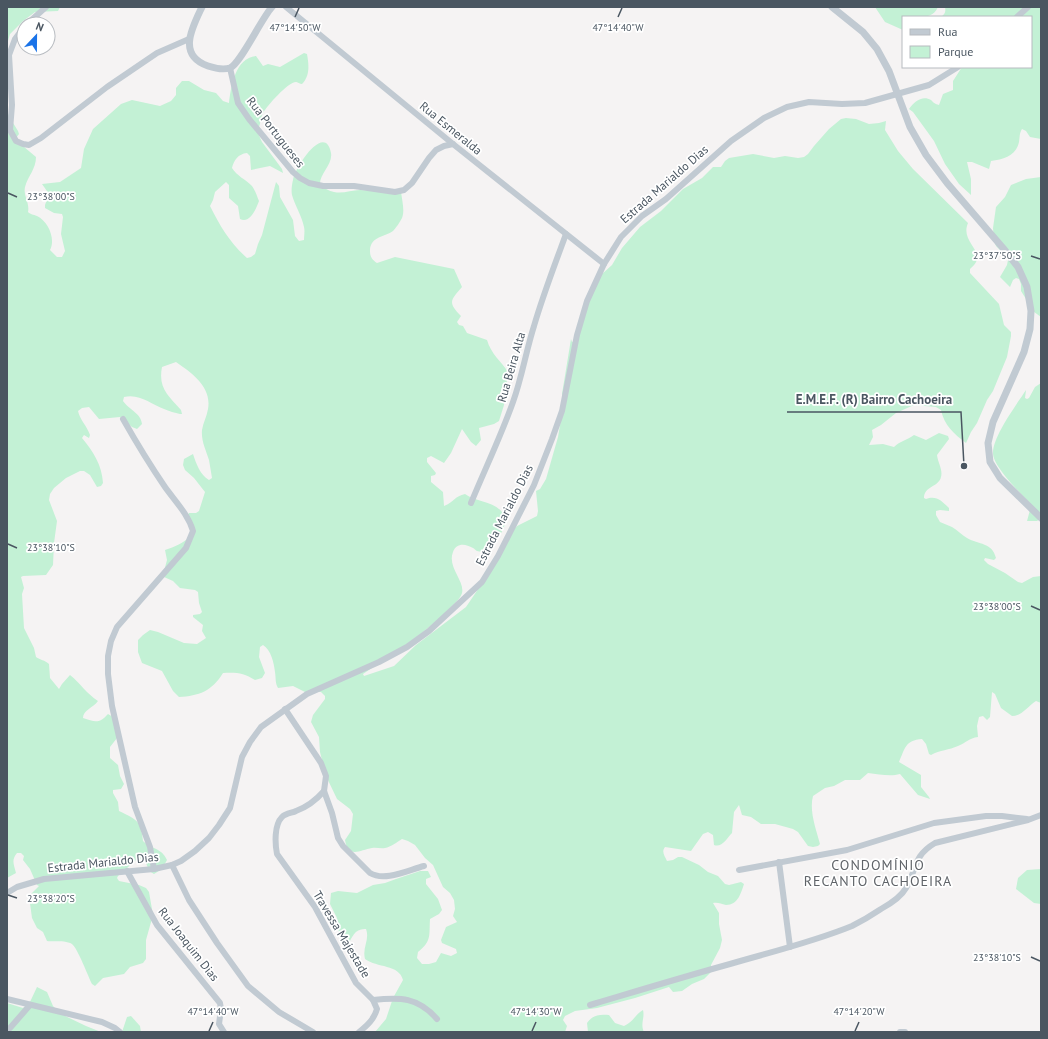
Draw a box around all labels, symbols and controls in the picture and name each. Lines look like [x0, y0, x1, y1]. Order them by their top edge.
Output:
north arrow [16, 16, 56, 56]
legend [902, 16, 1032, 68]
text: N [34, 19, 46, 35]
text: 47°14'50"W [269, 21, 321, 34]
text: 47°14'40"W [592, 21, 644, 34]
text: Rua [938, 24, 957, 39]
text: Parque [938, 44, 973, 59]
street label: Rua Portugueses [244, 94, 308, 170]
street label: Rua Esmeralda [417, 98, 485, 158]
street label: Estrada Marialdo Dias [617, 142, 711, 226]
text: 23°38'00"S [27, 190, 75, 203]
text: 23°37'50"S [973, 249, 1021, 262]
street label: Rua Beira Alta [494, 330, 528, 404]
callout: E.M.E.F. (R) Bairro Cachoeira [787, 387, 961, 412]
text: E.M.E.F. (R) Bairro Cachoeira [796, 391, 952, 408]
street label: Estrada Marialdo Dias [472, 462, 536, 568]
text: 23°38'10"S [27, 541, 75, 554]
text: 23°38'00"S [973, 600, 1021, 613]
street label: Estrada Marialdo Dias [47, 849, 159, 875]
district label: CONDOMÍNIO RECANTO CACHOEIRA [804, 856, 952, 890]
street label: Travessa Majestade [310, 888, 374, 980]
text: 23°38'20"S [27, 892, 75, 905]
street label: Rua Joaquim Dias [155, 904, 223, 984]
text: 23°38'10"S [973, 951, 1021, 964]
text: 47°14'40"W [187, 1005, 239, 1018]
text: 47°14'30"W [510, 1005, 562, 1018]
text: 47°14'20"W [833, 1005, 885, 1018]

